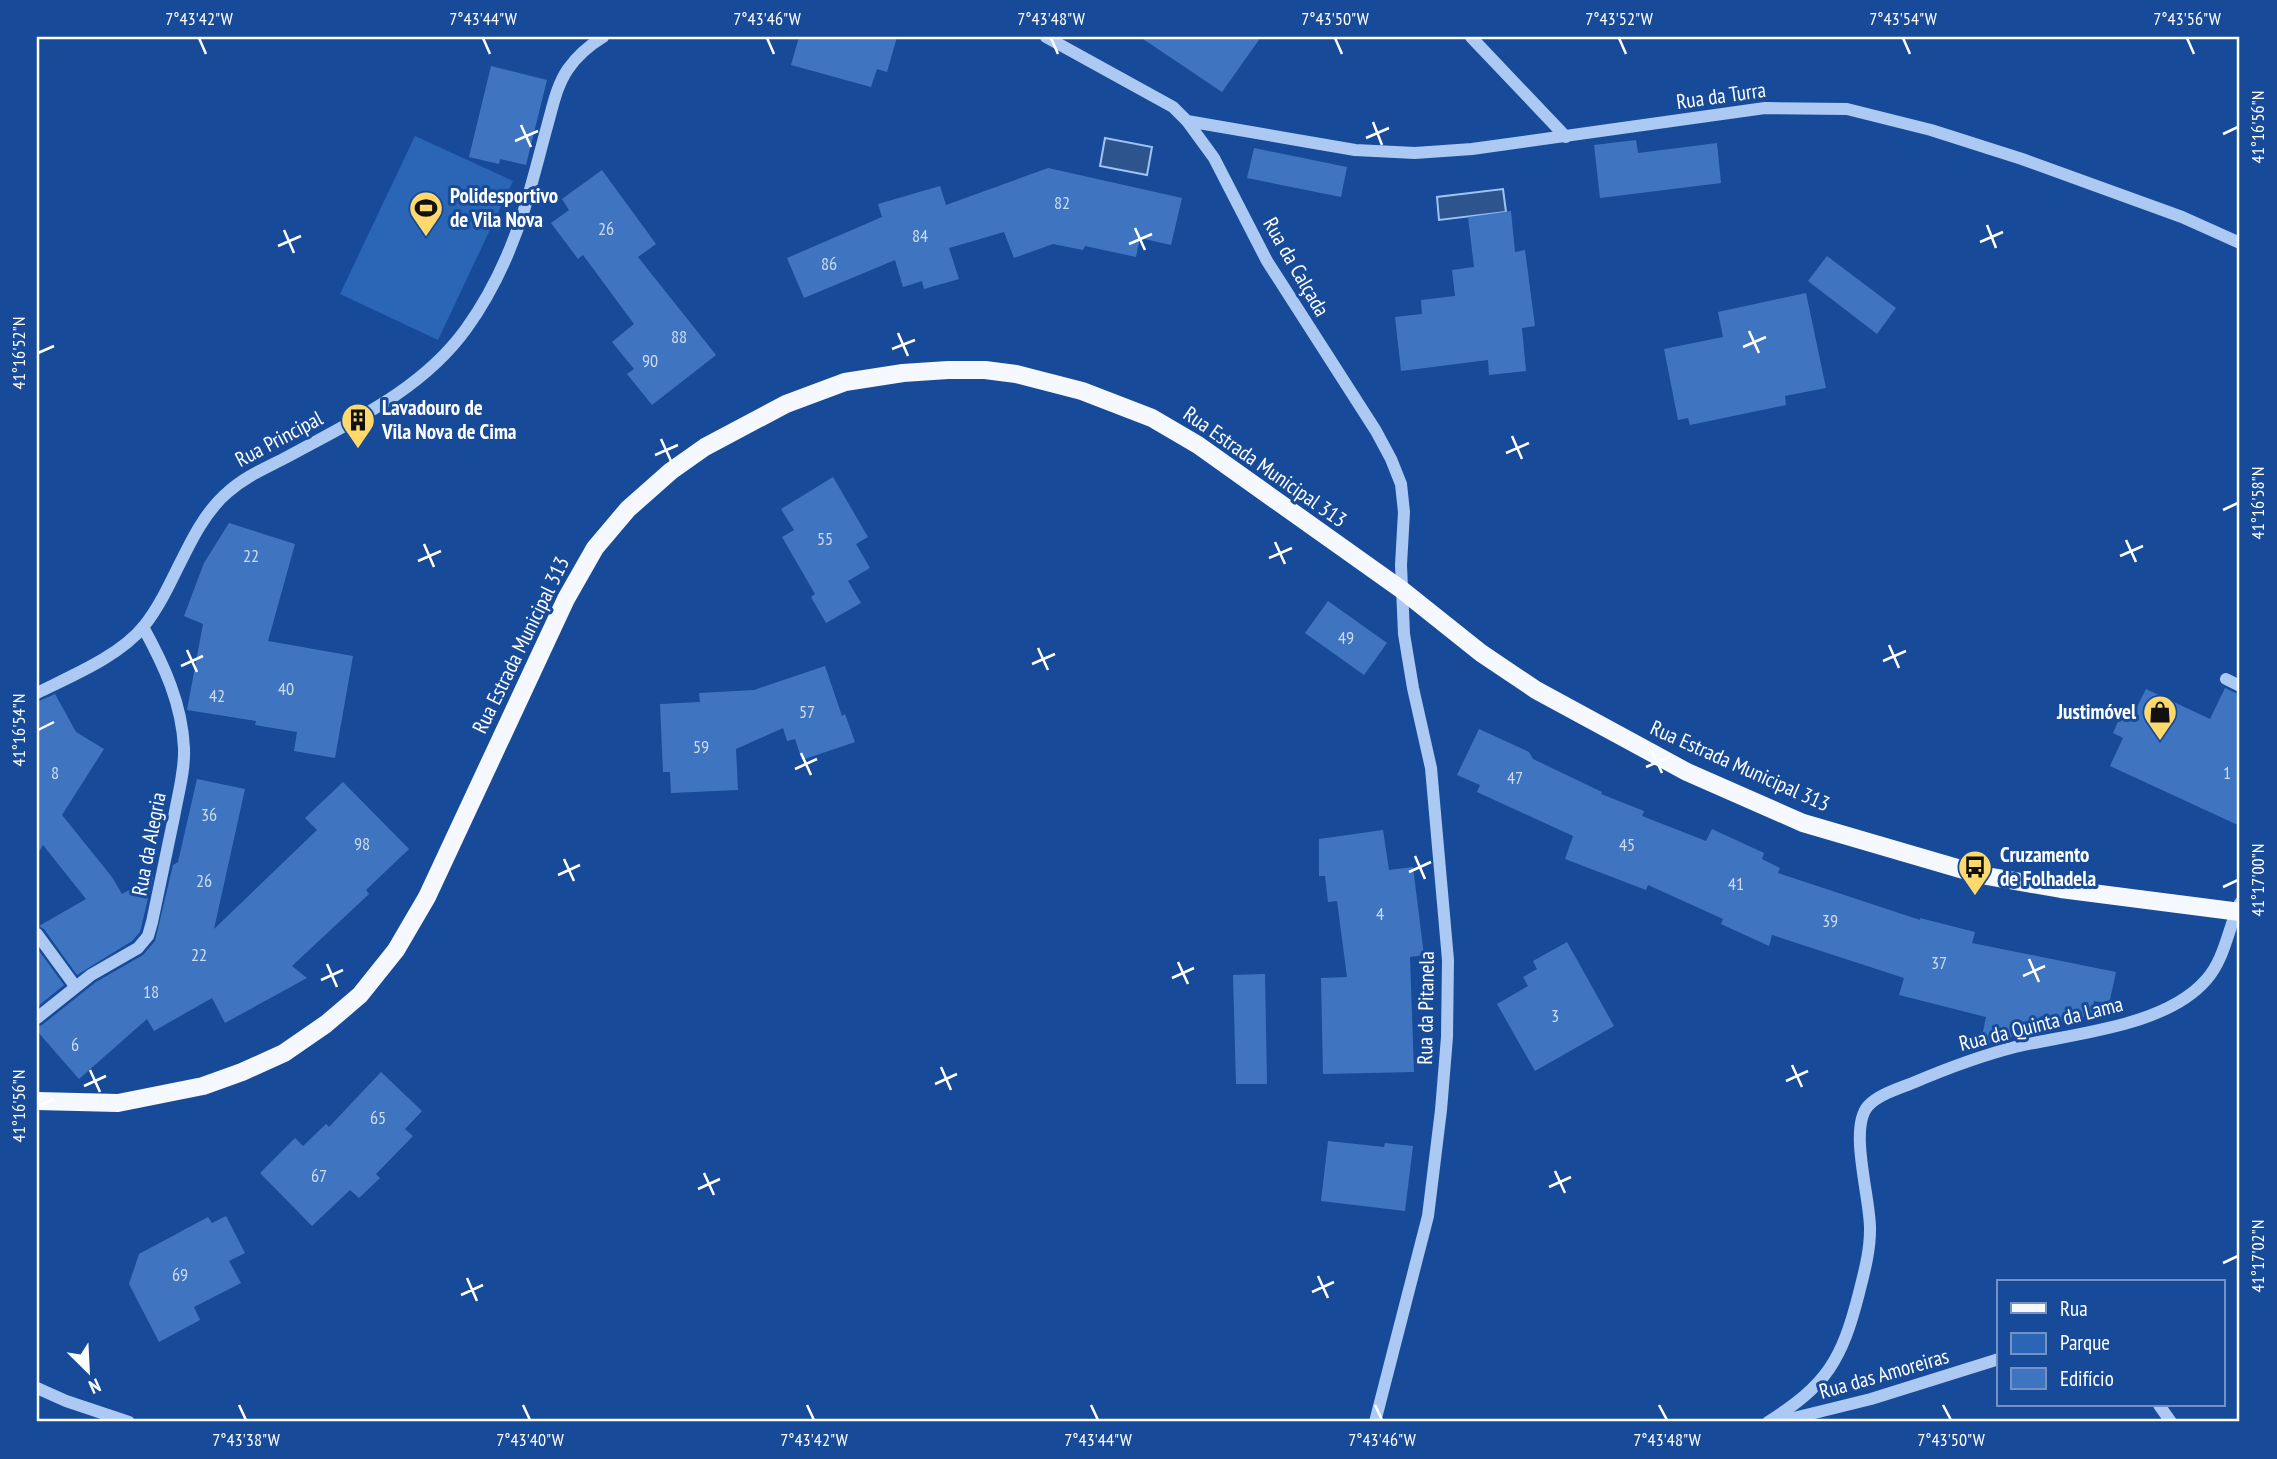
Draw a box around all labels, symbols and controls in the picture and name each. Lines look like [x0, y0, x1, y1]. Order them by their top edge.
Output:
text: 7°43'42"W [165, 7, 233, 30]
text: 7°43'44"W [449, 7, 517, 30]
text: 7°43'46"W [733, 7, 801, 30]
text: 7°43'48"W [1017, 7, 1085, 30]
text: 7°43'50"W [1301, 7, 1369, 30]
text: 7°43'52"W [1585, 7, 1653, 30]
text: 7°43'54"W [1869, 7, 1937, 30]
text: 7°43'56"W [2153, 7, 2221, 30]
street label: Rua da Turra [1674, 76, 1767, 115]
text: 41°16'56"N [2246, 91, 2269, 163]
place label: Polidesportivo de Vila Nova [450, 182, 558, 233]
sports icon: Polidesportivo de Vila Nova [407, 189, 445, 238]
house number: 82 [1054, 191, 1070, 214]
street label: Rua da Calçada [1257, 212, 1336, 321]
house number: 26 [598, 217, 614, 240]
house number: 84 [912, 224, 928, 247]
house number: 86 [821, 252, 837, 275]
text: 41°16'52"N [7, 317, 30, 389]
house number: 88 [671, 325, 687, 348]
house number: 90 [642, 349, 658, 372]
place label: Lavadouro de Vila Nova de Cima [381, 394, 517, 445]
street label: Rua Estrada Municipal 313 [1178, 400, 1352, 533]
building icon: Lavadouro de Vila Nova de Cima [339, 401, 377, 450]
street label: Rua Principal [231, 404, 327, 473]
text: 41°16'58"N [2246, 467, 2269, 539]
house number: 55 [817, 527, 833, 550]
house number: 22 [243, 544, 259, 567]
street label: Rua Estrada Municipal 313 [466, 552, 575, 738]
house number: 49 [1338, 626, 1354, 649]
house number: 40 [278, 677, 294, 700]
house number: 42 [209, 684, 225, 707]
shop icon: Justimóvel [2141, 693, 2179, 742]
text: 41°16'54"N [7, 694, 30, 766]
place label: Justimóvel [2056, 698, 2137, 725]
house number: 57 [799, 700, 815, 723]
street label: Rua Estrada Municipal 313 [1646, 714, 1834, 817]
house number: 59 [693, 735, 709, 758]
house number: 8 [51, 761, 59, 784]
house number: 1 [2223, 761, 2231, 784]
house number: 47 [1507, 766, 1523, 789]
street label: Rua da Alegria [125, 790, 172, 898]
house number: 36 [201, 803, 217, 826]
house number: 98 [354, 832, 370, 855]
house number: 45 [1619, 833, 1635, 856]
place label: Cruzamento de Folhadela [2000, 841, 2096, 892]
text: 41°17'00"N [2246, 844, 2269, 916]
bus stop icon: Cruzamento de Folhadela [1956, 848, 1994, 897]
house number: 26 [196, 869, 212, 892]
house number: 41 [1728, 872, 1744, 895]
house number: 4 [1376, 902, 1384, 925]
house number: 39 [1822, 909, 1838, 932]
house number: 22 [191, 943, 207, 966]
street label: Rua da Pitanela [1411, 951, 1440, 1065]
house number: 37 [1931, 951, 1947, 974]
house number: 18 [143, 980, 159, 1003]
street label: Rua da Quinta da Lama [1956, 990, 2126, 1057]
house number: 3 [1551, 1004, 1559, 1027]
house number: 6 [71, 1033, 79, 1056]
text: 41°16'56"N [7, 1070, 30, 1142]
house number: 65 [370, 1106, 386, 1129]
house number: 67 [311, 1164, 327, 1187]
text: 41°17'02"N [2246, 1220, 2269, 1292]
house number: 69 [172, 1263, 188, 1286]
legend [1997, 1280, 2224, 1406]
text: Rua [2060, 1295, 2088, 1322]
text: Parque [2060, 1329, 2110, 1356]
north arrow [52, 1336, 122, 1406]
street label: Rua das Amoreiras [1816, 1342, 1952, 1405]
text: Edifício [2060, 1365, 2114, 1392]
text: N [85, 1373, 104, 1400]
text: 7°43'38"W [212, 1428, 280, 1451]
text: 7°43'40"W [496, 1428, 564, 1451]
text: 7°43'42"W [780, 1428, 848, 1451]
text: 7°43'44"W [1064, 1428, 1132, 1451]
text: 7°43'46"W [1348, 1428, 1416, 1451]
text: 7°43'48"W [1633, 1428, 1701, 1451]
text: 7°43'50"W [1917, 1428, 1985, 1451]

